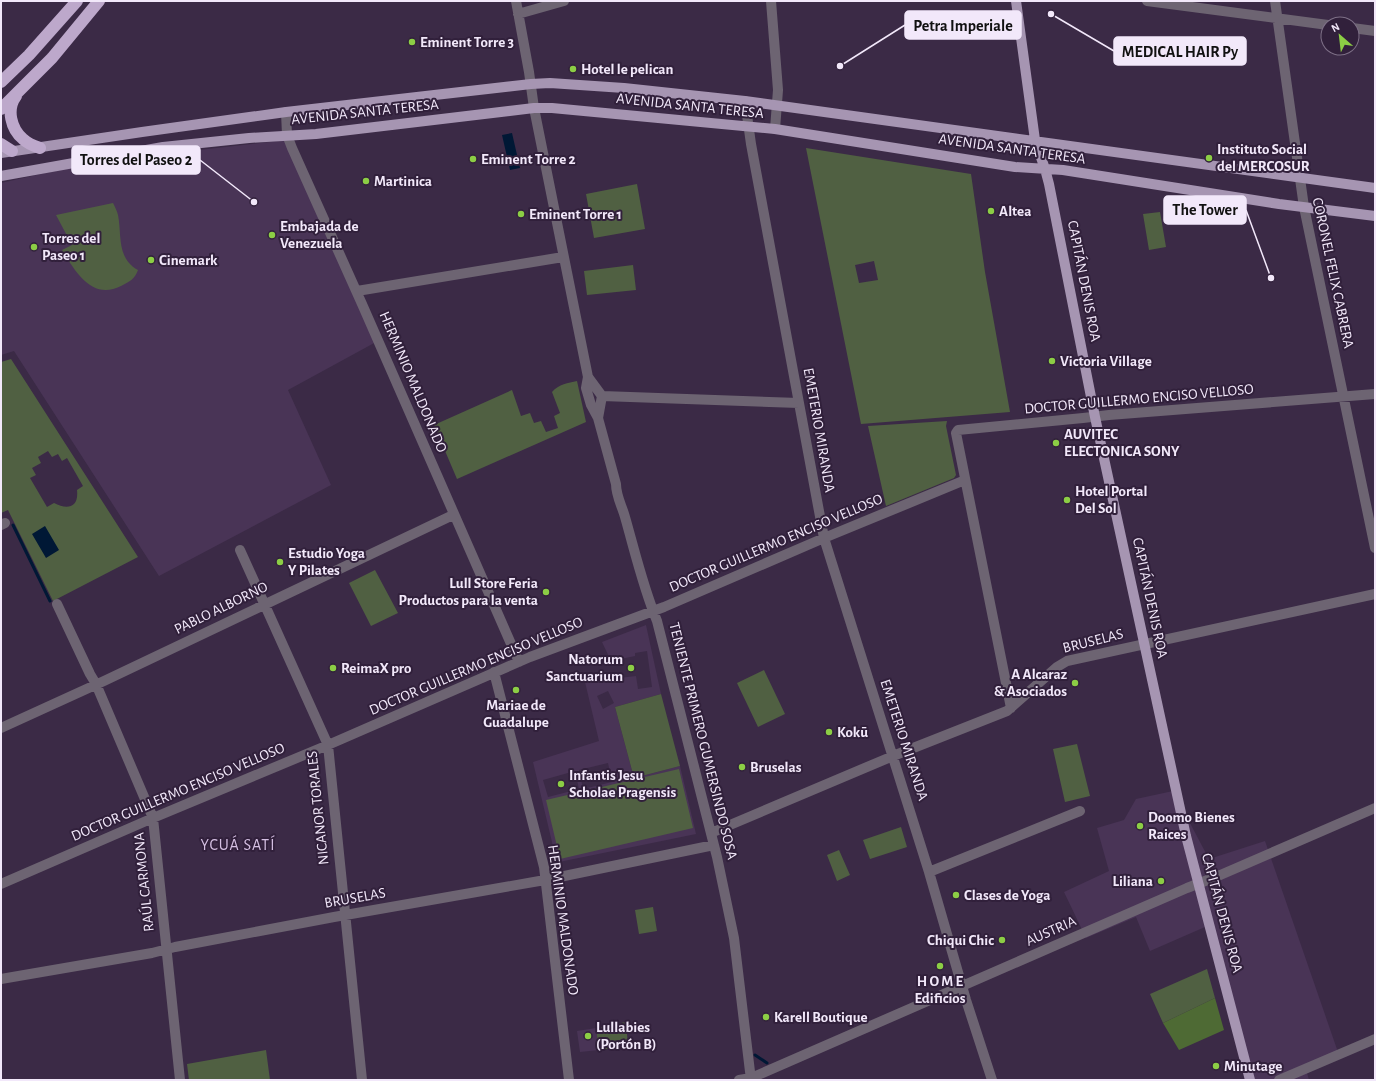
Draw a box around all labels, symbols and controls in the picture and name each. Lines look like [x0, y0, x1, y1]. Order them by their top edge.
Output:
callout: Petra Imperiale [905, 11, 1021, 39]
north arrow [1320, 16, 1360, 56]
text: Petra Imperiale [913, 18, 1013, 34]
text: N [1330, 21, 1342, 34]
place label: Eminent Torre 3 [420, 35, 514, 50]
marker: Eminent Torre 3 [407, 37, 417, 47]
callout: MEDICAL HAIR Py [1114, 37, 1246, 65]
text: MEDICAL HAIR Py [1122, 44, 1239, 61]
place label: Hotel le pelican [581, 62, 673, 77]
marker: Hotel le pelican [568, 64, 578, 74]
street label: AVENIDA SANTA TERESA [615, 91, 765, 121]
street label: AVENIDA SANTA TERESA [290, 97, 440, 127]
street label: AVENIDA SANTA TERESA [938, 131, 1087, 167]
place label: Instituto Social del MERCOSUR [1217, 142, 1310, 174]
callout: Torres del Paseo 2 [72, 146, 200, 174]
text: Torres del Paseo 2 [80, 152, 193, 168]
place label: Eminent Torre 2 [481, 152, 576, 167]
marker: Instituto Social del MERCOSUR [1204, 153, 1214, 163]
marker: Eminent Torre 2 [468, 154, 478, 164]
place label: Martinica [374, 174, 432, 189]
marker: Martinica [361, 176, 371, 186]
callout: The Tower [1164, 196, 1246, 224]
street label: CORONEL FELIX CABRERA [1310, 196, 1356, 350]
text: The Tower [1172, 202, 1238, 218]
place label: Altea [999, 204, 1031, 219]
marker: Altea [986, 206, 996, 216]
place label: Eminent Torre 1 [529, 207, 622, 222]
marker: Eminent Torre 1 [516, 209, 526, 219]
place label: Embajada de Venezuela [280, 219, 358, 251]
street label: CAPITÁN DENIS ROA [1065, 219, 1105, 343]
marker: Embajada de Venezuela [267, 230, 277, 240]
place label: Torres del Paseo 1 [42, 231, 100, 263]
marker: Torres del Paseo 1 [29, 242, 39, 252]
place label: Cinemark [159, 253, 218, 268]
marker: Cinemark [146, 255, 156, 265]
street label: HERMINIO MALDONADO [376, 309, 450, 455]
place label: Victoria Village [1060, 354, 1152, 369]
marker: Victoria Village [1047, 356, 1057, 366]
street label: EMETERIO MIRANDA [801, 367, 837, 494]
street label: DOCTOR GUILLERMO ENCISO VELLOSO [1024, 381, 1254, 417]
place label: AUVITEC ELECTONICA SONY [1064, 427, 1180, 459]
marker: AUVITEC ELECTONICA SONY [1051, 438, 1061, 448]
place label: Hotel Portal Del Sol [1075, 484, 1147, 516]
street label: DOCTOR GUILLERMO ENCISO VELLOSO [667, 491, 885, 595]
marker: Hotel Portal Del Sol [1062, 495, 1072, 505]
street label: CAPITÁN DENIS ROA [1130, 536, 1172, 660]
place label: Estudio Yoga Y Pilates [288, 546, 365, 578]
marker: Estudio Yoga Y Pilates [275, 557, 285, 567]
place label: Lull Store Feria Productos para la venta [399, 576, 538, 608]
street label: PABLO ALBORNO [172, 579, 270, 637]
marker: Lull Store Feria Productos para la venta [541, 587, 551, 597]
street label: DOCTOR GUILLERMO ENCISO VELLOSO [367, 614, 585, 718]
street label: TENIENTE PRIMERO GUMERSINDO SOSA [666, 621, 740, 861]
street label: BRUSELAS [1061, 626, 1125, 656]
place label: Natorum Sanctuarium [546, 652, 623, 684]
place label: ReimaX pro [341, 661, 412, 676]
marker: ReimaX pro [328, 663, 338, 673]
marker: Natorum Sanctuarium [626, 663, 636, 673]
place label: A Alcaraz & Asociados [994, 667, 1067, 699]
street label: EMETERIO MIRANDA [877, 678, 931, 803]
marker: A Alcaraz & Asociados [1070, 678, 1080, 688]
marker: Mariae de Guadalupe [511, 685, 521, 695]
place label: Mariae de Guadalupe [483, 698, 549, 730]
place label: Kokū [837, 725, 868, 740]
marker: Kokū [824, 727, 834, 737]
street label: DOCTOR GUILLERMO ENCISO VELLOSO [69, 740, 287, 844]
street label: NICANOR TORALES [305, 750, 331, 866]
place label: Bruselas [750, 760, 802, 775]
marker: Bruselas [737, 762, 747, 772]
place label: Infantis Jesu Scholae Pragensis [569, 768, 676, 800]
marker: Infantis Jesu Scholae Pragensis [556, 779, 566, 789]
place label: Doomo Bienes Raices [1148, 810, 1235, 842]
marker: Doomo Bienes Raices [1135, 821, 1145, 831]
street label: RAÚL CARMONA [129, 831, 157, 933]
district label: YCUÁ SATÍ [201, 835, 275, 853]
street label: HERMINIO MALDONADO [545, 844, 581, 996]
street label: CAPITÁN DENIS ROA [1199, 851, 1247, 975]
place label: Liliana [1112, 874, 1153, 889]
marker: Liliana [1156, 876, 1166, 886]
street label: BRUSELAS [323, 885, 387, 911]
place label: Clases de Yoga [964, 888, 1050, 903]
marker: Clases de Yoga [951, 890, 961, 900]
street label: AUSTRIA [1024, 913, 1079, 949]
place label: Chiqui Chic [927, 933, 994, 948]
marker: Chiqui Chic [997, 935, 1007, 945]
marker: H O M E Edificios [935, 961, 945, 971]
place label: H O M E Edificios [914, 974, 966, 1006]
place label: Karell Boutique [774, 1010, 868, 1025]
marker: Karell Boutique [761, 1012, 771, 1022]
place label: Lullabies (Portón B) [596, 1020, 657, 1052]
marker: Lullabies (Portón B) [583, 1031, 593, 1041]
place label: Minutage [1224, 1059, 1282, 1074]
marker: Minutage [1211, 1061, 1221, 1071]

